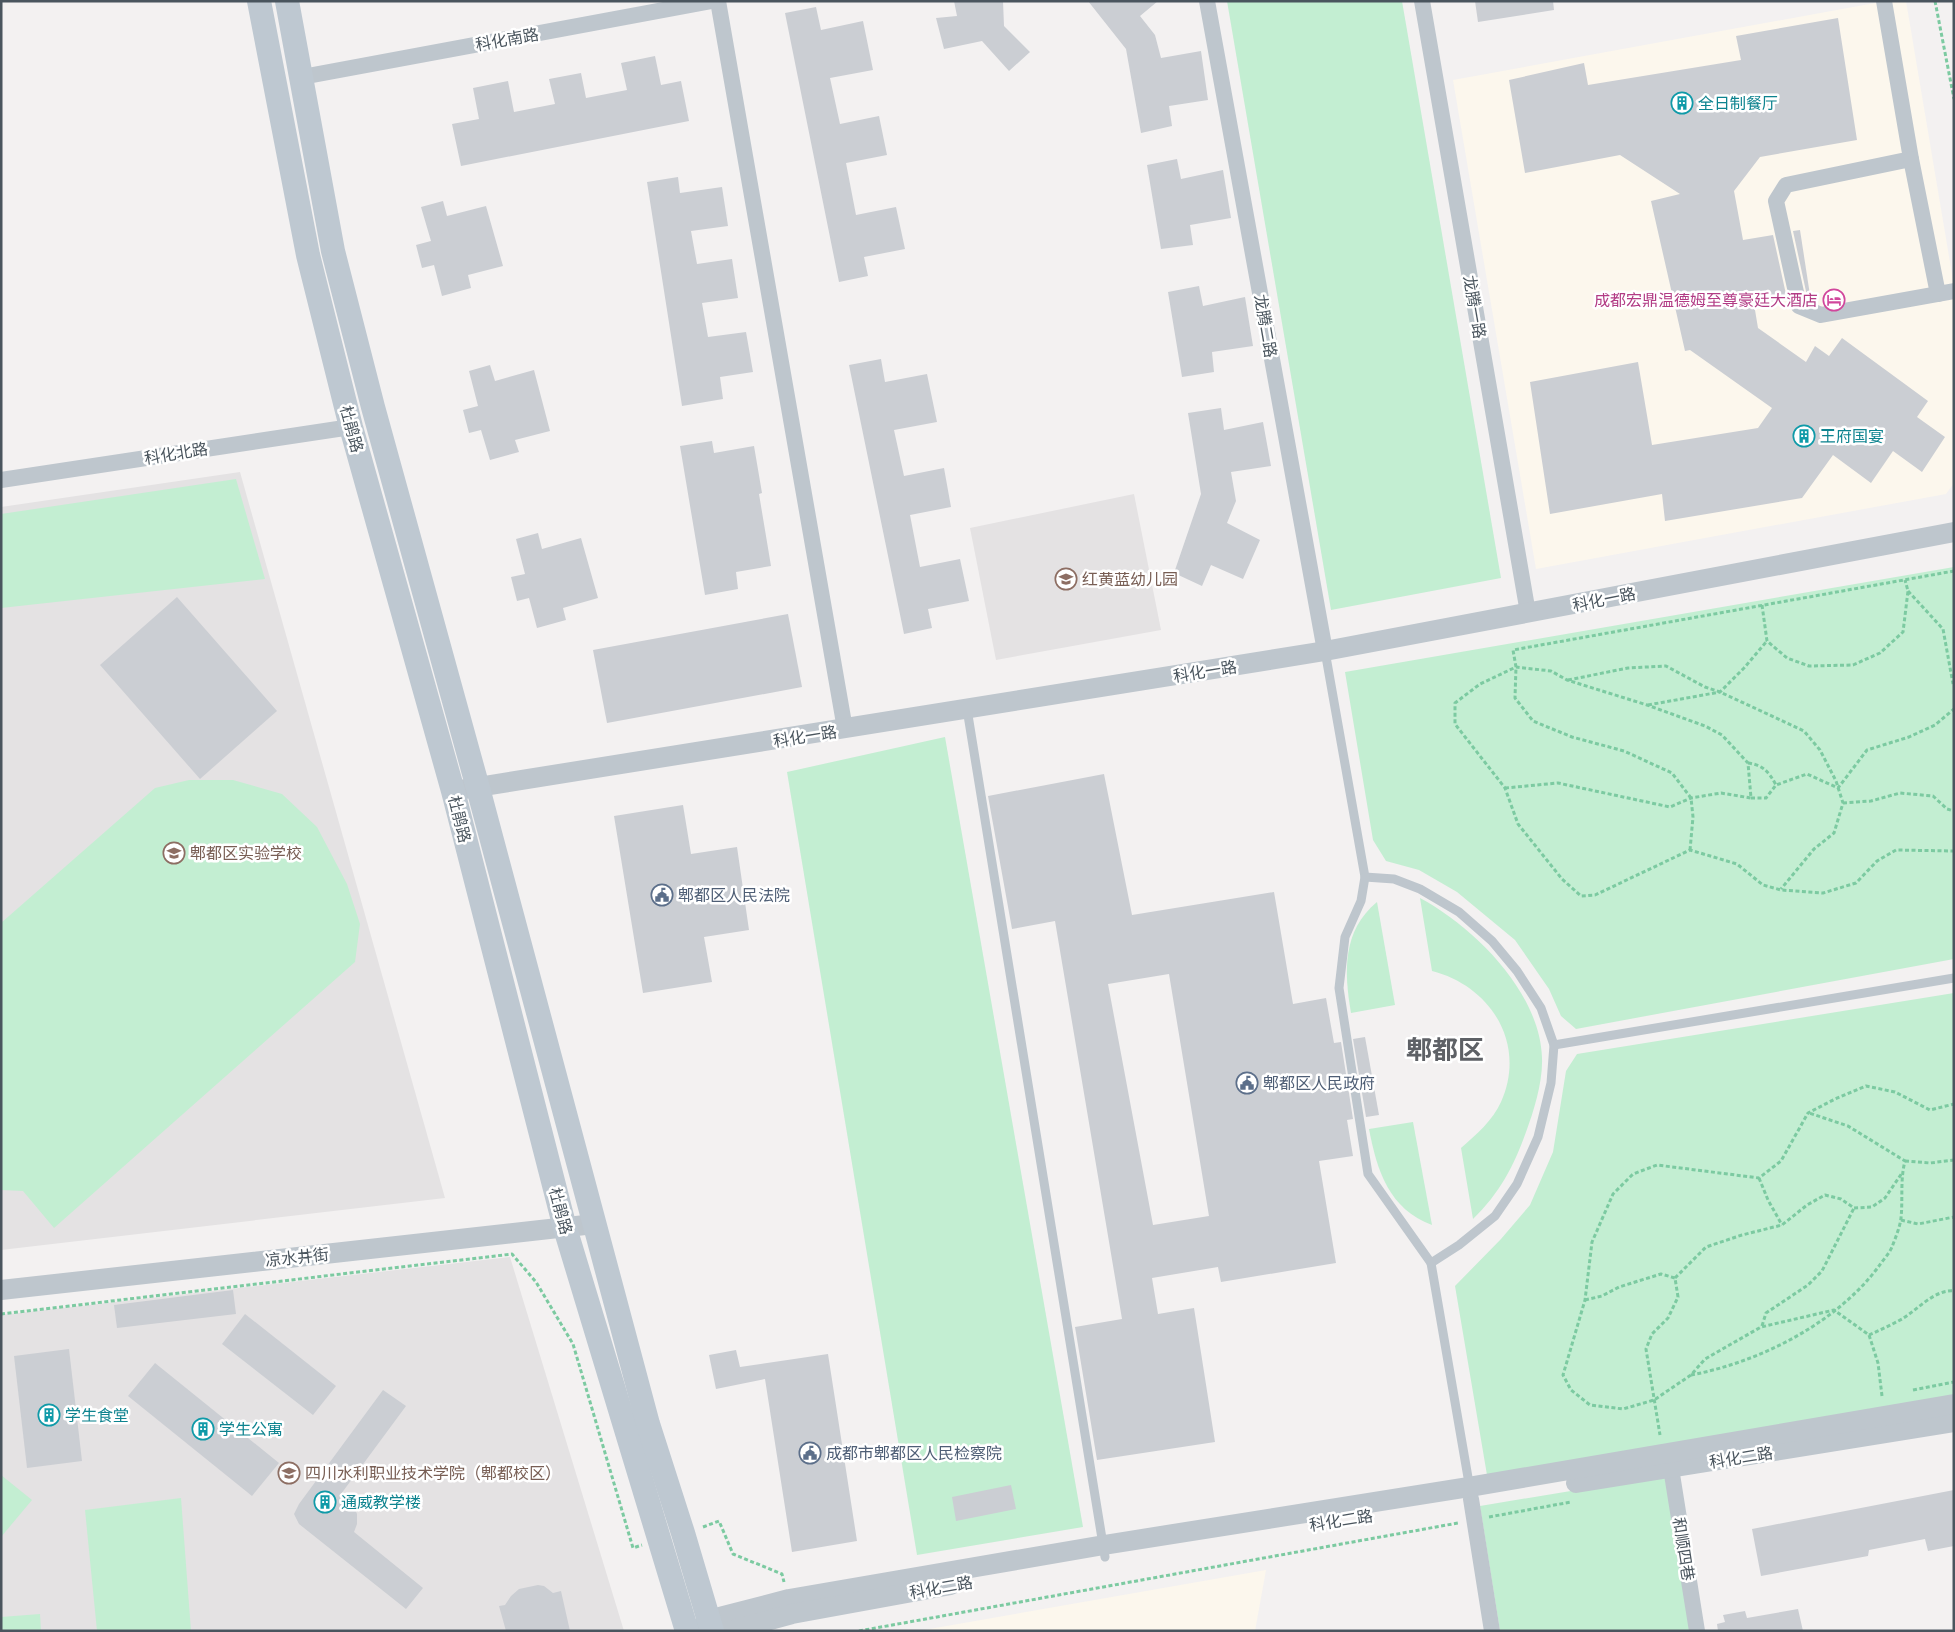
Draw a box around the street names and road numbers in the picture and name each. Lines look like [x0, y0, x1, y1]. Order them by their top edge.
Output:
street label: 科化南路 [474, 24, 540, 54]
street label: 龙腾一路 [1460, 274, 1490, 340]
street label: 龙腾二路 [1251, 293, 1281, 359]
street label: 杜鹃路 [336, 403, 368, 455]
street label: 科化北路 [143, 438, 209, 468]
street label: 科化一路 [1571, 583, 1637, 615]
street label: 科化一路 [1172, 656, 1238, 686]
street label: 科化一路 [772, 721, 838, 751]
street label: 杜鹃路 [444, 793, 476, 845]
street label: 杜鹃路 [545, 1185, 577, 1237]
street label: 凉水井街 [264, 1244, 330, 1270]
street label: 科化二路 [1708, 1442, 1774, 1472]
street label: 科化二路 [1308, 1505, 1374, 1535]
street label: 和顺四巷 [1669, 1516, 1699, 1582]
street label: 科化二路 [908, 1572, 974, 1602]

